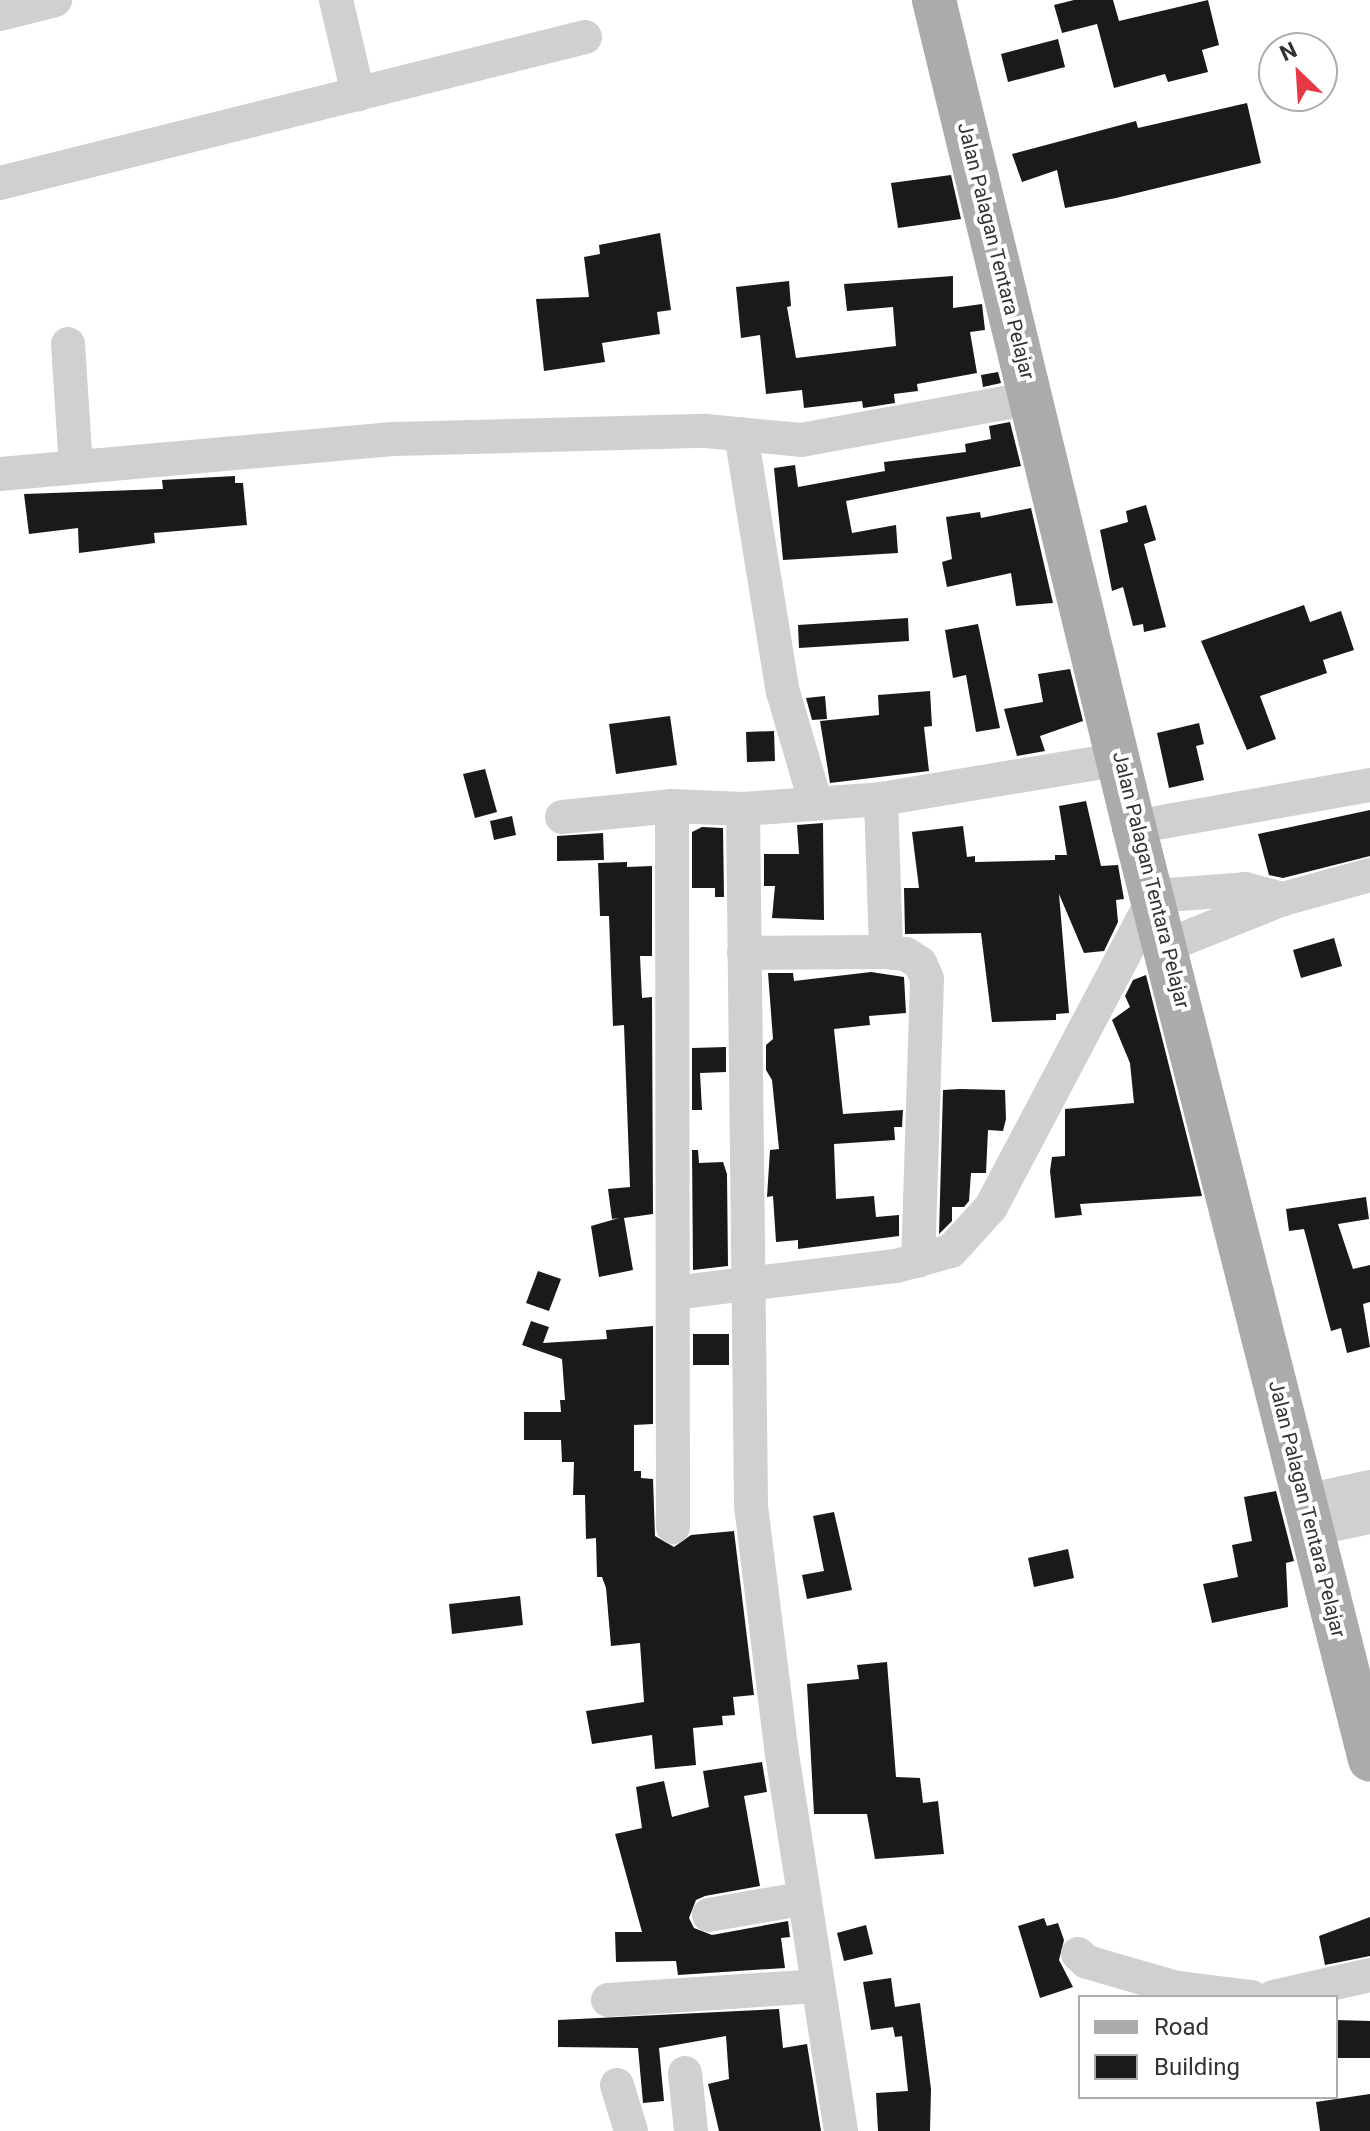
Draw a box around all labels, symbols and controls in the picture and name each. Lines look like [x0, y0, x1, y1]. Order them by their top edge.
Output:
north arrow [1258, 32, 1338, 112]
text: N [1276, 37, 1301, 66]
street label: Jalan Palagan Tentara Pelajar [952, 120, 1040, 382]
street label: Jalan Palagan Tentara Pelajar [1107, 749, 1195, 1011]
street label: Jalan Palagan Tentara Pelajar [1263, 1378, 1351, 1640]
legend [1078, 1995, 1338, 2099]
text: Road [1154, 2013, 1209, 2041]
text: Building [1154, 2053, 1240, 2081]

